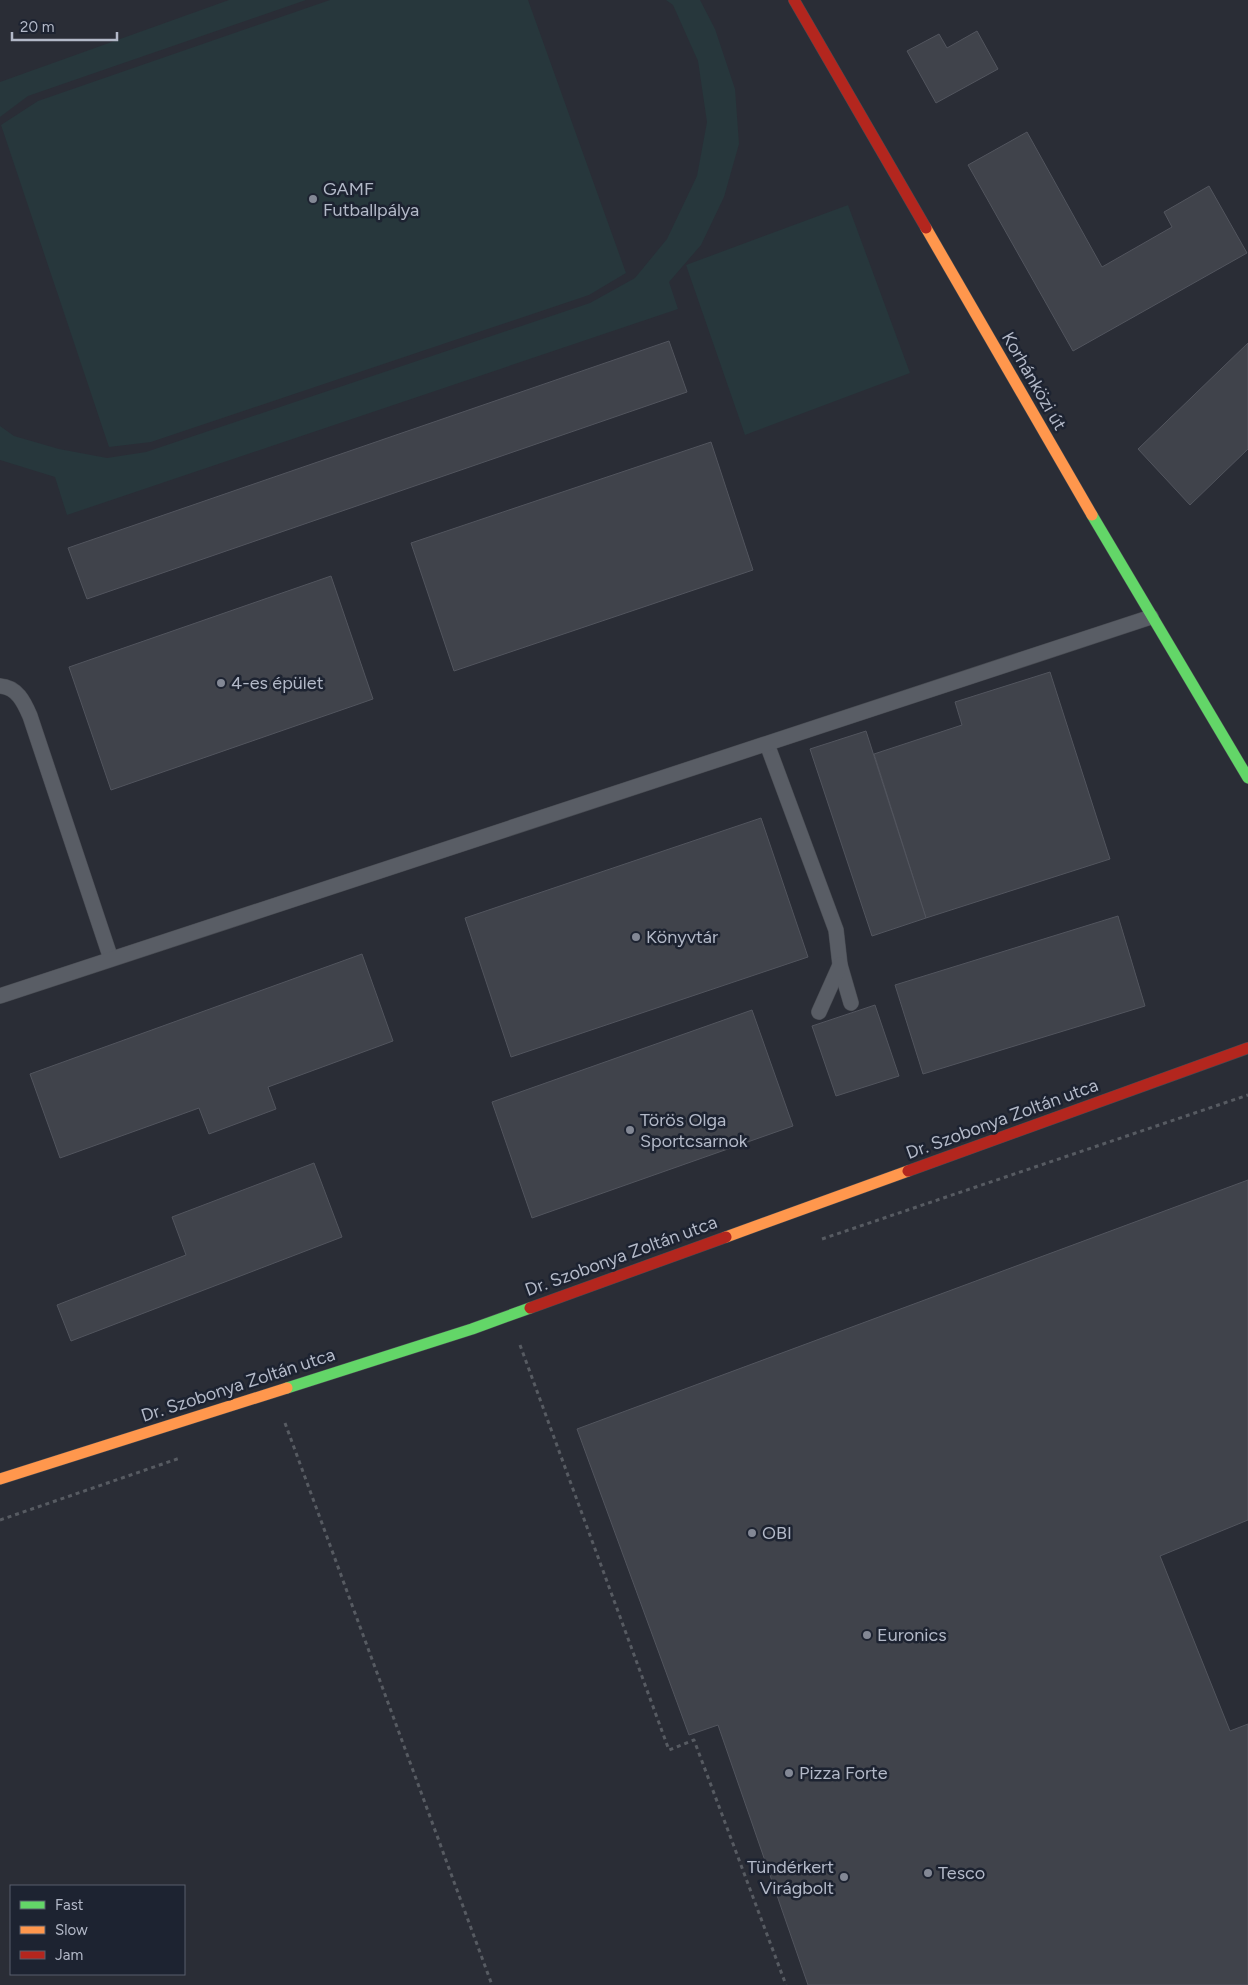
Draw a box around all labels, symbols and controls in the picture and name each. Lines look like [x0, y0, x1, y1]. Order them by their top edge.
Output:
scale bar [12, 10, 118, 42]
text: 20 m [20, 18, 54, 36]
place label: GAMF Futballpálya [323, 178, 419, 221]
marker: GAMF Futballpálya [307, 193, 319, 205]
street label: Korhánközi út [997, 328, 1071, 434]
place label: 4-es épület [231, 672, 324, 694]
marker: 4-es épület [215, 677, 227, 689]
place label: Könyvtár [646, 926, 718, 948]
marker: Könyvtár [630, 931, 642, 943]
street label: Dr. Szobonya Zoltán utca [903, 1074, 1101, 1164]
place label: Törös Olga Sportcsarnok [640, 1109, 748, 1152]
marker: Törös Olga Sportcsarnok [624, 1124, 636, 1136]
street label: Dr. Szobonya Zoltán utca [522, 1211, 720, 1301]
street label: Dr. Szobonya Zoltán utca [138, 1343, 338, 1427]
place label: OBI [762, 1522, 792, 1544]
marker: OBI [746, 1527, 758, 1539]
place label: Euronics [877, 1624, 947, 1646]
marker: Euronics [861, 1629, 873, 1641]
place label: Pizza Forte [799, 1762, 888, 1784]
marker: Pizza Forte [783, 1767, 795, 1779]
place label: Tündérkert Virágbolt [747, 1856, 834, 1899]
place label: Tesco [938, 1862, 985, 1884]
marker: Tesco [922, 1867, 934, 1879]
marker: Tündérkert Virágbolt [838, 1871, 850, 1883]
legend [10, 1885, 185, 1975]
text: Fast [55, 1896, 84, 1914]
text: Slow [55, 1921, 88, 1939]
text: Jam [55, 1946, 83, 1964]

